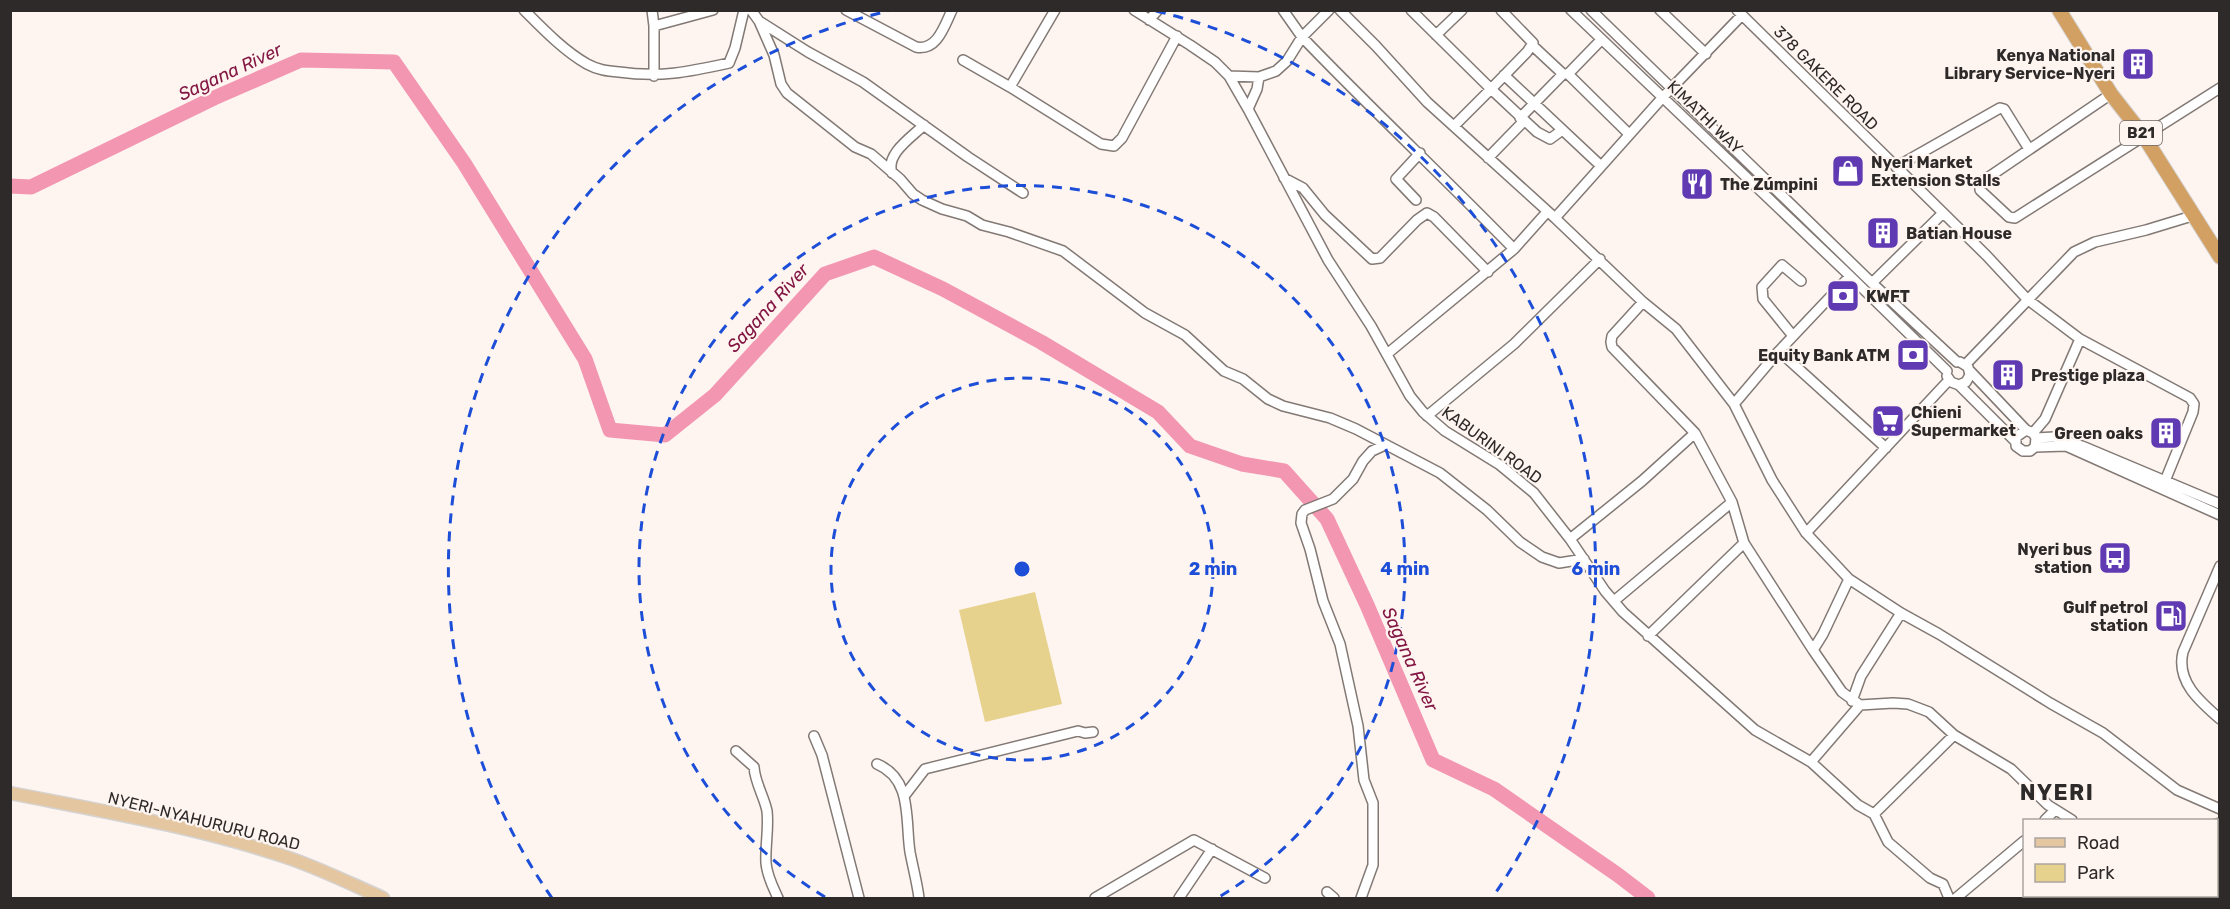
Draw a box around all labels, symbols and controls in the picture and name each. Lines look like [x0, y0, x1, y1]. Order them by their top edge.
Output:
street label: 378 GAKERE ROAD [1770, 22, 1882, 134]
water label: Sagana River [175, 38, 286, 106]
place label: Kenya National Library Service-Nyeri [1944, 46, 2115, 83]
building icon: Kenya National Library Service-Nyeri [2120, 46, 2156, 82]
street label: KIMATHI WAY [1663, 76, 1747, 158]
road number: B21 [2120, 121, 2162, 145]
shop icon: Nyeri Market Extension Stalls [1830, 153, 1866, 189]
place label: Nyeri Market Extension Stalls [1871, 153, 2000, 190]
restaurant icon: The Zúmpini [1679, 166, 1715, 202]
place label: The Zúmpini [1720, 175, 1818, 194]
building icon: Batian House [1865, 215, 1901, 251]
place label: Batian House [1906, 224, 2012, 243]
water label: Sagana River [722, 258, 814, 357]
bank icon: KWFT [1825, 278, 1861, 314]
place label: KWFT [1866, 287, 1910, 306]
bank icon: Equity Bank ATM [1895, 337, 1931, 373]
place label: Equity Bank ATM [1758, 346, 1890, 365]
building icon: Prestige plaza [1990, 357, 2026, 393]
place label: Prestige plaza [2031, 366, 2145, 385]
street label: KABURINI ROAD [1438, 402, 1546, 488]
supermarket icon: Chieni Supermarket [1870, 403, 1906, 439]
place label: Chieni Supermarket [1911, 403, 2017, 440]
building icon: Green oaks [2148, 415, 2184, 451]
place label: Green oaks [2054, 424, 2143, 443]
place label: Nyeri bus station [2017, 540, 2092, 577]
bus stop icon: Nyeri bus station [2097, 540, 2133, 576]
text: 2 min [1189, 558, 1237, 580]
text: 4 min [1380, 558, 1430, 580]
text: 6 min [1572, 558, 1620, 580]
centre of rings [1012, 559, 1032, 579]
place label: Gulf petrol station [2063, 598, 2148, 635]
fuel station icon: Gulf petrol station [2153, 598, 2189, 634]
water label: Sagana River [1377, 604, 1443, 715]
district label: NYERI [2020, 779, 2094, 806]
street label: NYERI-NYAHURURU ROAD [106, 788, 302, 854]
legend [2023, 819, 2218, 897]
text: Road [2077, 832, 2120, 854]
text: Park [2077, 862, 2115, 884]

